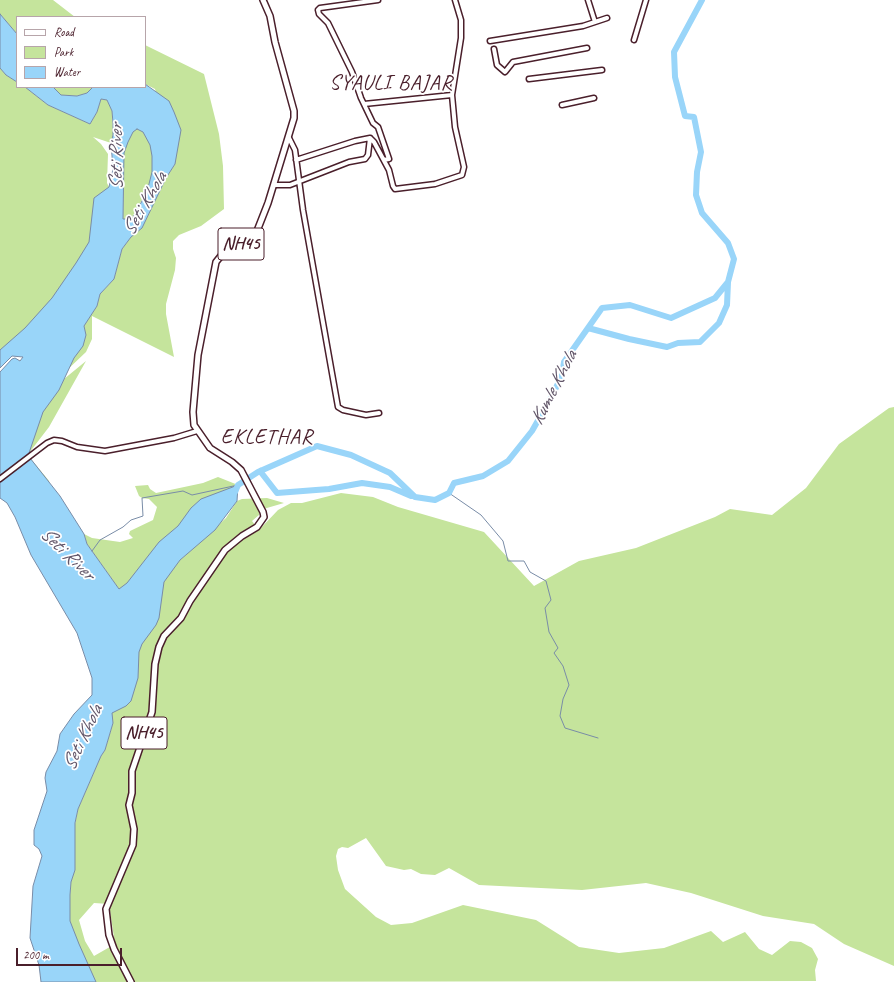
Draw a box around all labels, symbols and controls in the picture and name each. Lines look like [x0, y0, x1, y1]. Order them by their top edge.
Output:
legend [16, 16, 146, 88]
text: Road [54, 24, 74, 40]
text: Park [54, 44, 73, 60]
text: Water [54, 64, 80, 80]
district label: SYAULI BAJAR [329, 70, 453, 96]
water label: Seti River [105, 124, 129, 190]
water label: Seti Khola [117, 168, 173, 240]
road number: NH45 [218, 228, 264, 260]
water label: Kumle Khola [525, 347, 583, 429]
district label: EKLETHAR [222, 424, 312, 450]
water label: Seti River [35, 522, 99, 586]
water label: Seti Khola [58, 702, 108, 774]
road number: NH45 [121, 717, 167, 749]
scale bar [18, 940, 124, 966]
text: 200 m [23, 947, 49, 963]

